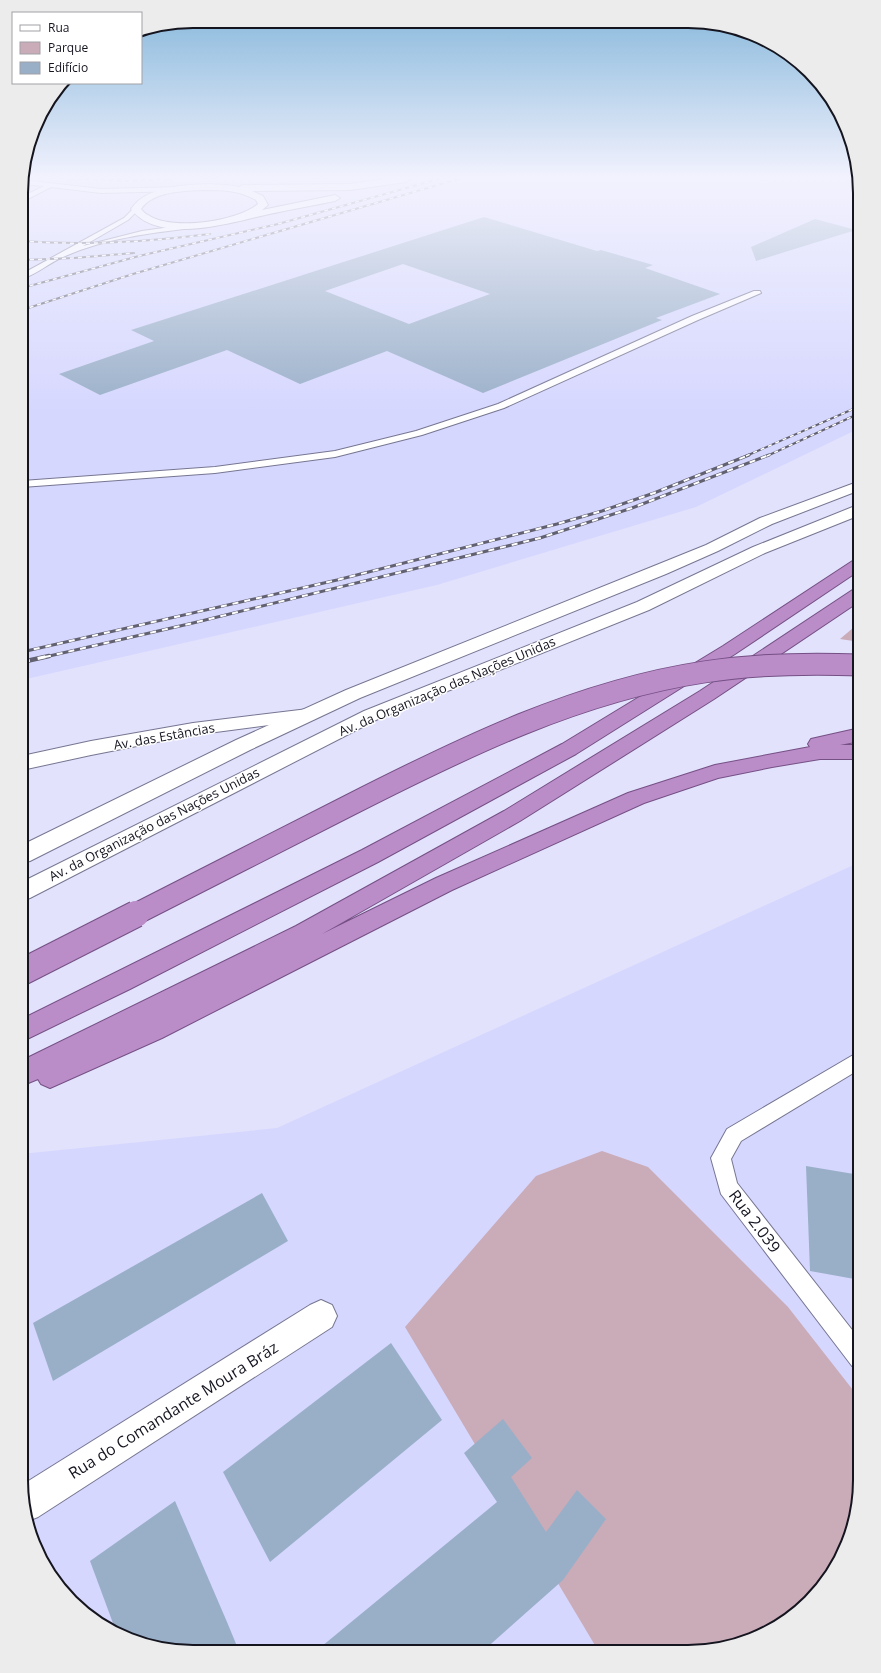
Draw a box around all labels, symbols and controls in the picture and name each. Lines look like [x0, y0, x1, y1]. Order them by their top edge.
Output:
legend [12, 12, 142, 84]
text: Rua [48, 19, 69, 36]
text: Parque [48, 39, 88, 56]
text: Edifício [48, 59, 88, 76]
street label: Av. da Organização das Nações Unidas [336, 632, 558, 740]
street label: Av. das Estâncias [112, 718, 216, 754]
street label: Av. da Organização das Nações Unidas [46, 763, 262, 885]
street label: Rua 2.039 [724, 1185, 786, 1257]
street label: Rua do Comandante Moura Bráz [64, 1336, 282, 1484]

